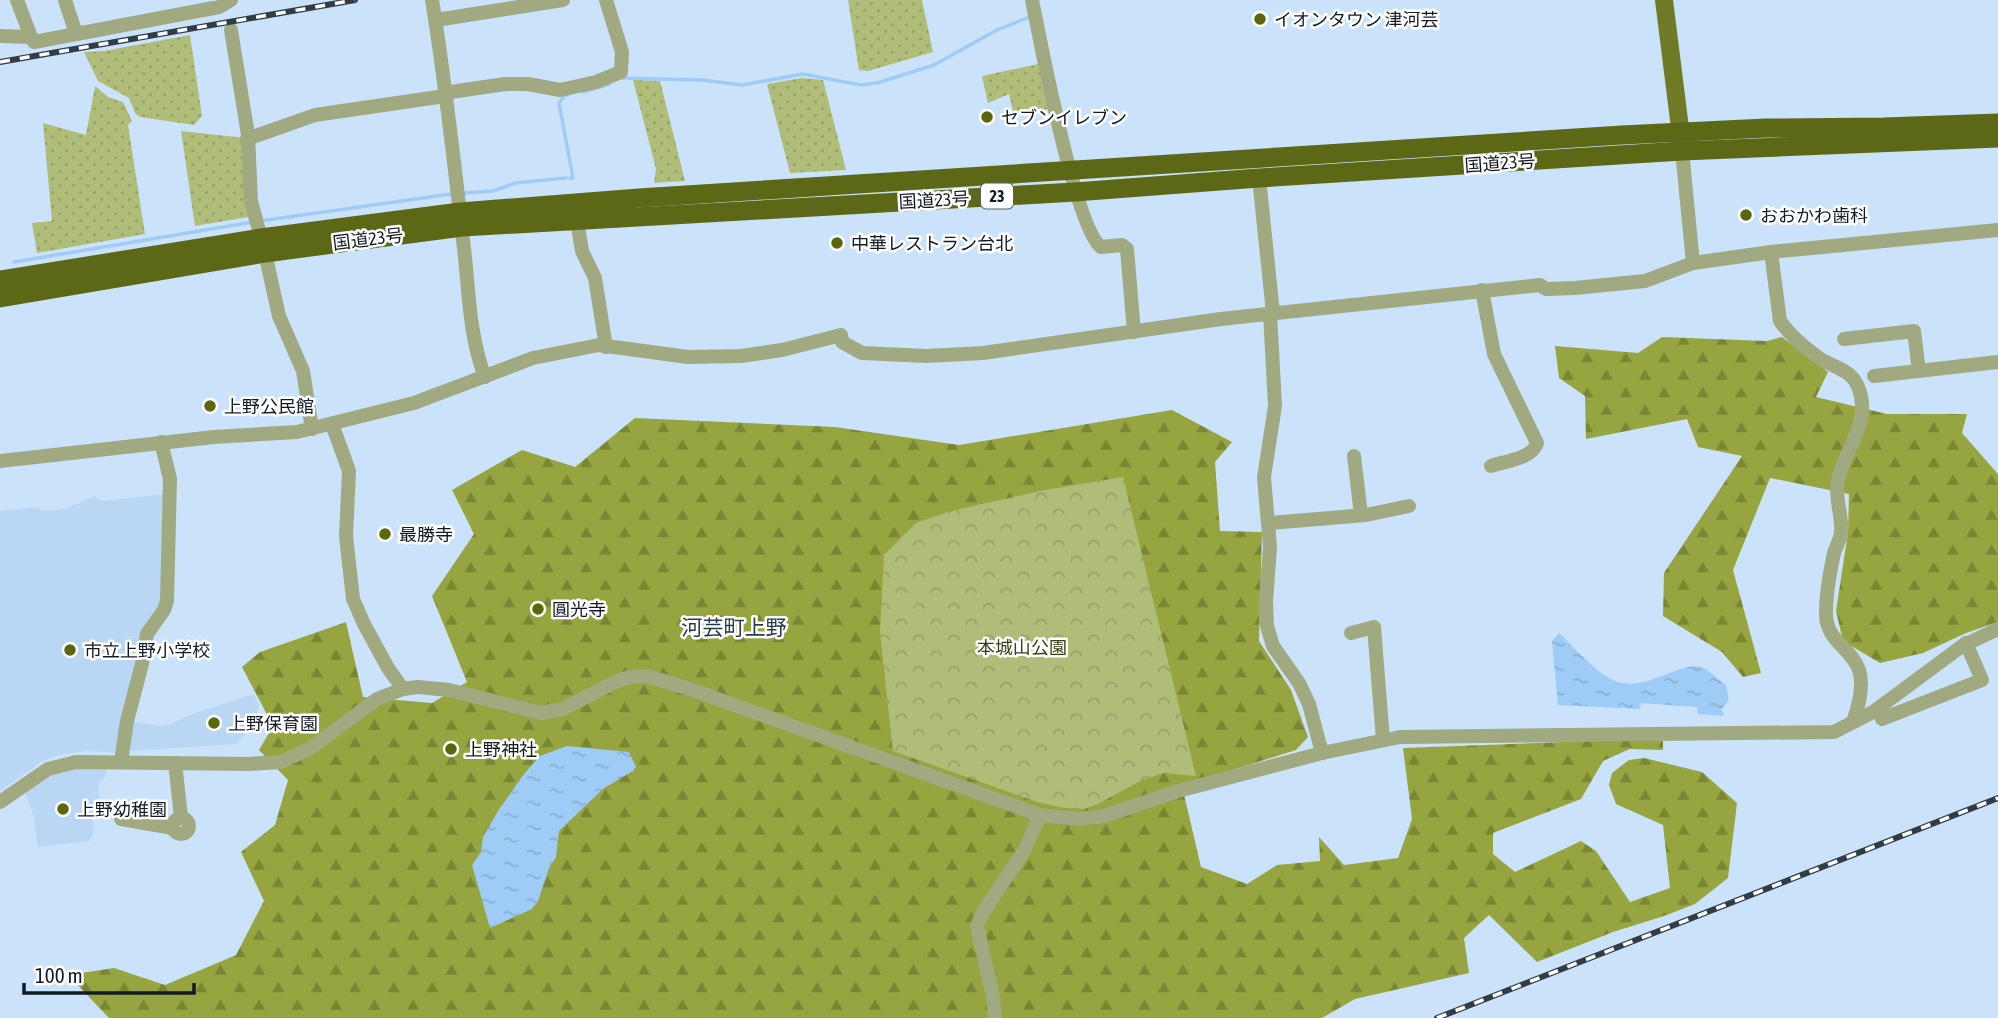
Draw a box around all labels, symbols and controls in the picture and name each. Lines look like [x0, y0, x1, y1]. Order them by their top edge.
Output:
place label: イオンタウン 津河芸 [1274, 9, 1438, 30]
marker: イオンタウン 津河芸 [1252, 11, 1268, 27]
place label: セブンイレブン [1001, 107, 1127, 128]
marker: セブンイレブン [979, 109, 995, 125]
street label: 国道23号 [1464, 150, 1536, 176]
road number: 23 [981, 184, 1013, 208]
street label: 国道23号 [898, 188, 970, 212]
place label: おおかわ歯科 [1760, 205, 1868, 226]
marker: おおかわ歯科 [1738, 207, 1754, 223]
street label: 国道23号 [332, 224, 404, 254]
place label: 中華レストラン台北 [851, 233, 1013, 254]
marker: 中華レストラン台北 [829, 235, 845, 251]
place label: 上野公民館 [224, 396, 314, 417]
marker: 上野公民館 [202, 398, 218, 414]
place label: 最勝寺 [399, 524, 453, 545]
marker: 最勝寺 [377, 526, 393, 542]
place label: 圓光寺 [552, 599, 606, 620]
marker: 圓光寺 [530, 601, 546, 617]
district label: 河芸町上野 [682, 615, 787, 639]
park label: 本城山公園 [977, 637, 1067, 658]
place label: 市立上野小学校 [84, 640, 210, 661]
marker: 市立上野小学校 [62, 642, 78, 658]
place label: 上野保育園 [228, 713, 318, 734]
marker: 上野保育園 [206, 715, 222, 731]
place label: 上野神社 [465, 739, 537, 760]
marker: 上野神社 [443, 741, 459, 757]
place label: 上野幼稚園 [77, 799, 167, 820]
marker: 上野幼稚園 [55, 801, 71, 817]
scale bar [24, 951, 194, 995]
text: 100 m [35, 963, 83, 987]

